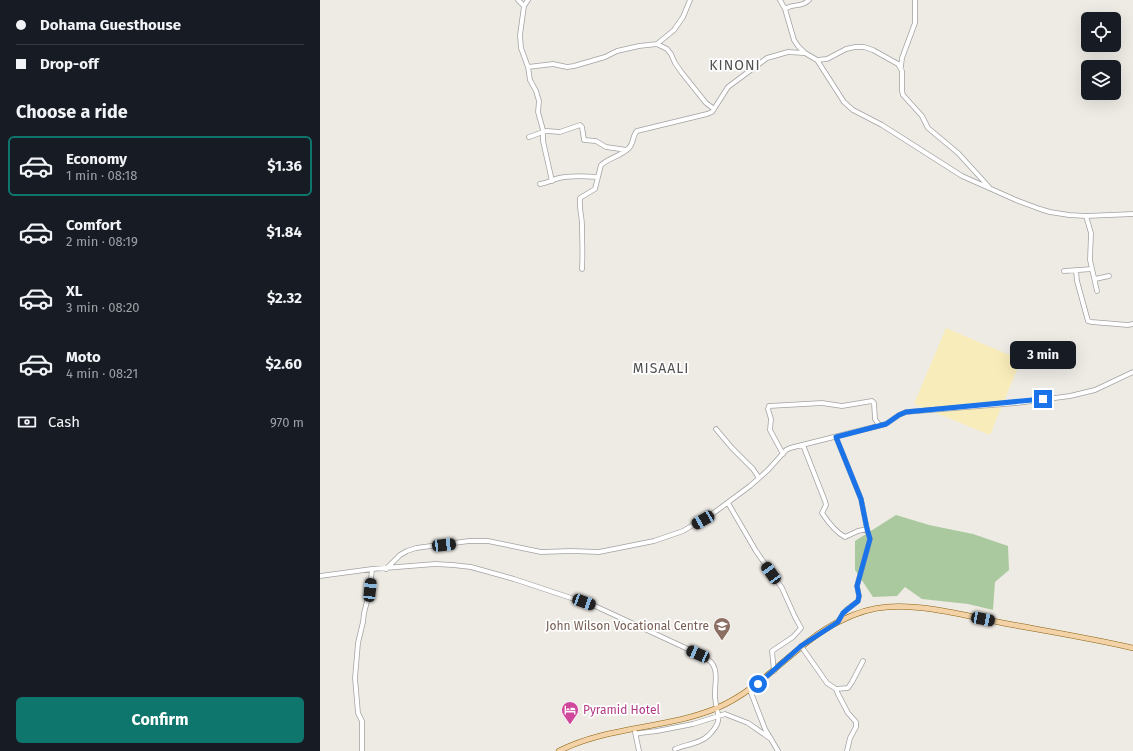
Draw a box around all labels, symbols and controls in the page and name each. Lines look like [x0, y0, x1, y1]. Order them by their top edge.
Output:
map controls [1081, 12, 1121, 100]
button: locate [1081, 12, 1121, 52]
text: Dohama Guesthouse [40, 16, 181, 34]
text: Drop-off [40, 55, 99, 73]
district label: KINONI [709, 57, 761, 74]
button: layers [1081, 60, 1121, 100]
text: Choose a ride [16, 101, 128, 123]
icon: car [18, 148, 54, 184]
text: Economy [66, 150, 127, 168]
text: $1.36 [267, 157, 302, 175]
text: 1 min · 08:18 [66, 168, 137, 183]
icon: car [18, 214, 54, 250]
text: Comfort [66, 216, 122, 234]
text: $1.84 [267, 223, 302, 241]
text: 2 min · 08:19 [66, 234, 138, 249]
icon: car [18, 280, 54, 316]
text: XL [66, 282, 82, 300]
text: $2.32 [267, 289, 302, 307]
text: 3 min · 08:20 [66, 300, 140, 315]
callout: 3 min [1010, 341, 1076, 369]
icon: car [18, 346, 54, 382]
text: 3 min [1027, 347, 1059, 362]
text: Moto [66, 348, 101, 366]
text: $2.60 [265, 355, 302, 373]
district label: MISAALI [633, 360, 689, 377]
text: 4 min · 08:21 [66, 366, 138, 381]
route end [1034, 390, 1052, 408]
icon: cash [16, 411, 38, 433]
text: Cash [48, 413, 80, 431]
text: 970 m [270, 415, 304, 430]
car [690, 509, 716, 531]
car [431, 538, 457, 552]
car [759, 560, 783, 586]
car [363, 577, 377, 603]
car [571, 592, 597, 612]
car [970, 611, 996, 627]
school or university icon: John Wilson Vocational Centre [712, 616, 732, 641]
place label: John Wilson Vocational Centre [546, 619, 709, 633]
car [685, 644, 711, 664]
route start [749, 675, 767, 693]
button: Confirm [16, 697, 304, 743]
hotel icon: Pyramid Hotel [560, 700, 580, 725]
place label: Pyramid Hotel [583, 703, 660, 717]

